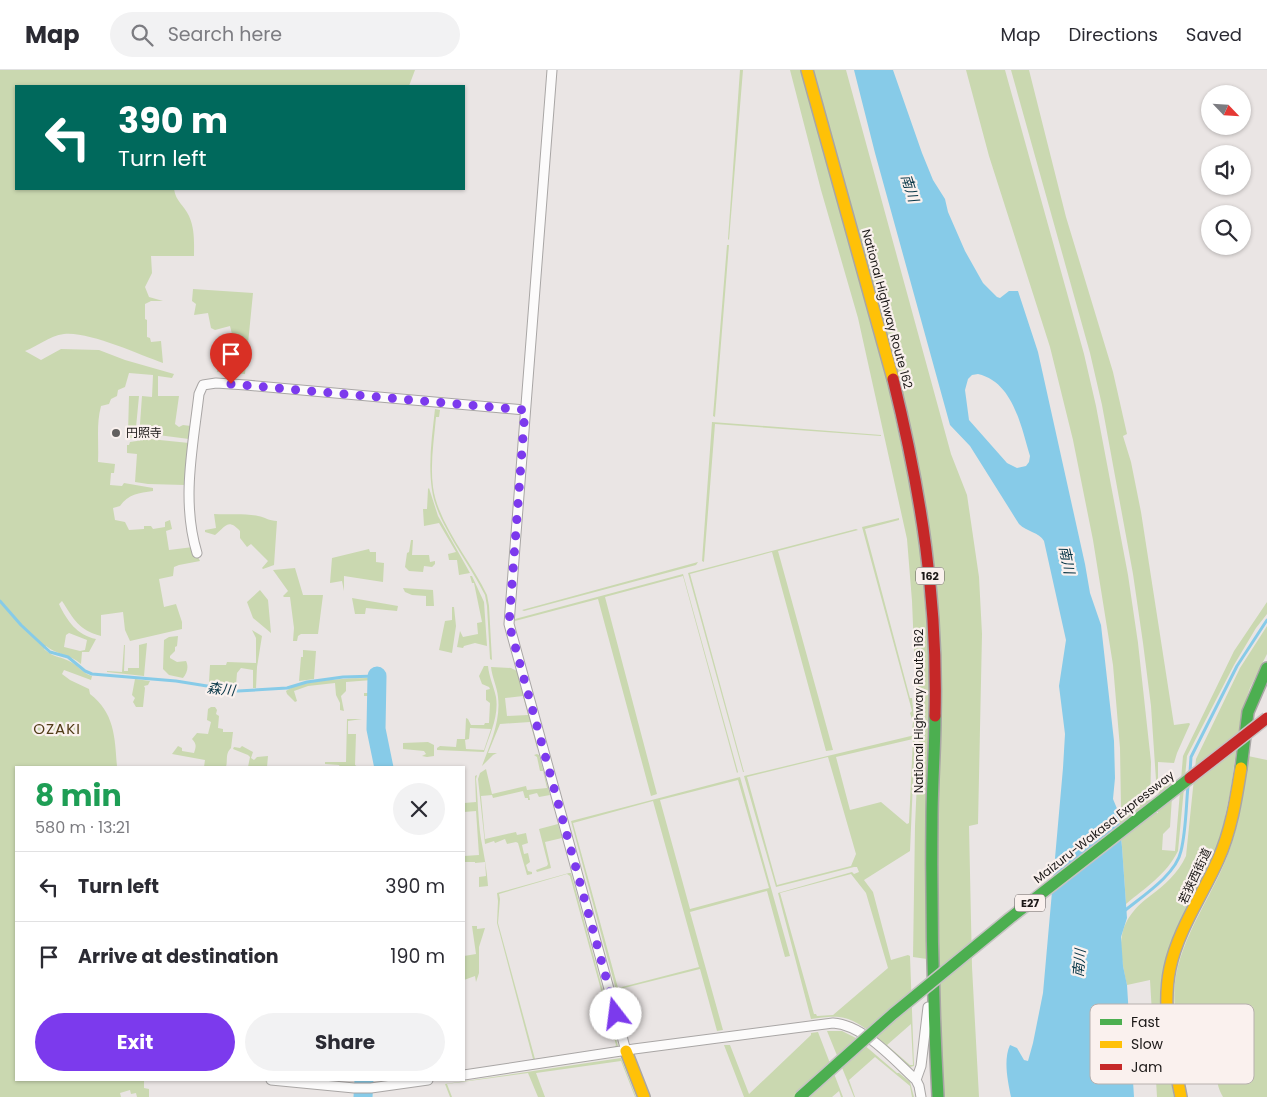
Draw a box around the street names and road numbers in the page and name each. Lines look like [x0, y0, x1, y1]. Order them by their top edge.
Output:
street label: National Highway Route 162 [858, 227, 917, 391]
road number: 162 [916, 568, 944, 584]
street label: National Highway Route 162 [910, 629, 927, 793]
street label: Maizuru-Wakasa Expressway [1030, 766, 1178, 887]
street label: 若狭西街道 [1174, 845, 1215, 907]
road number: E27 [1015, 894, 1045, 911]

